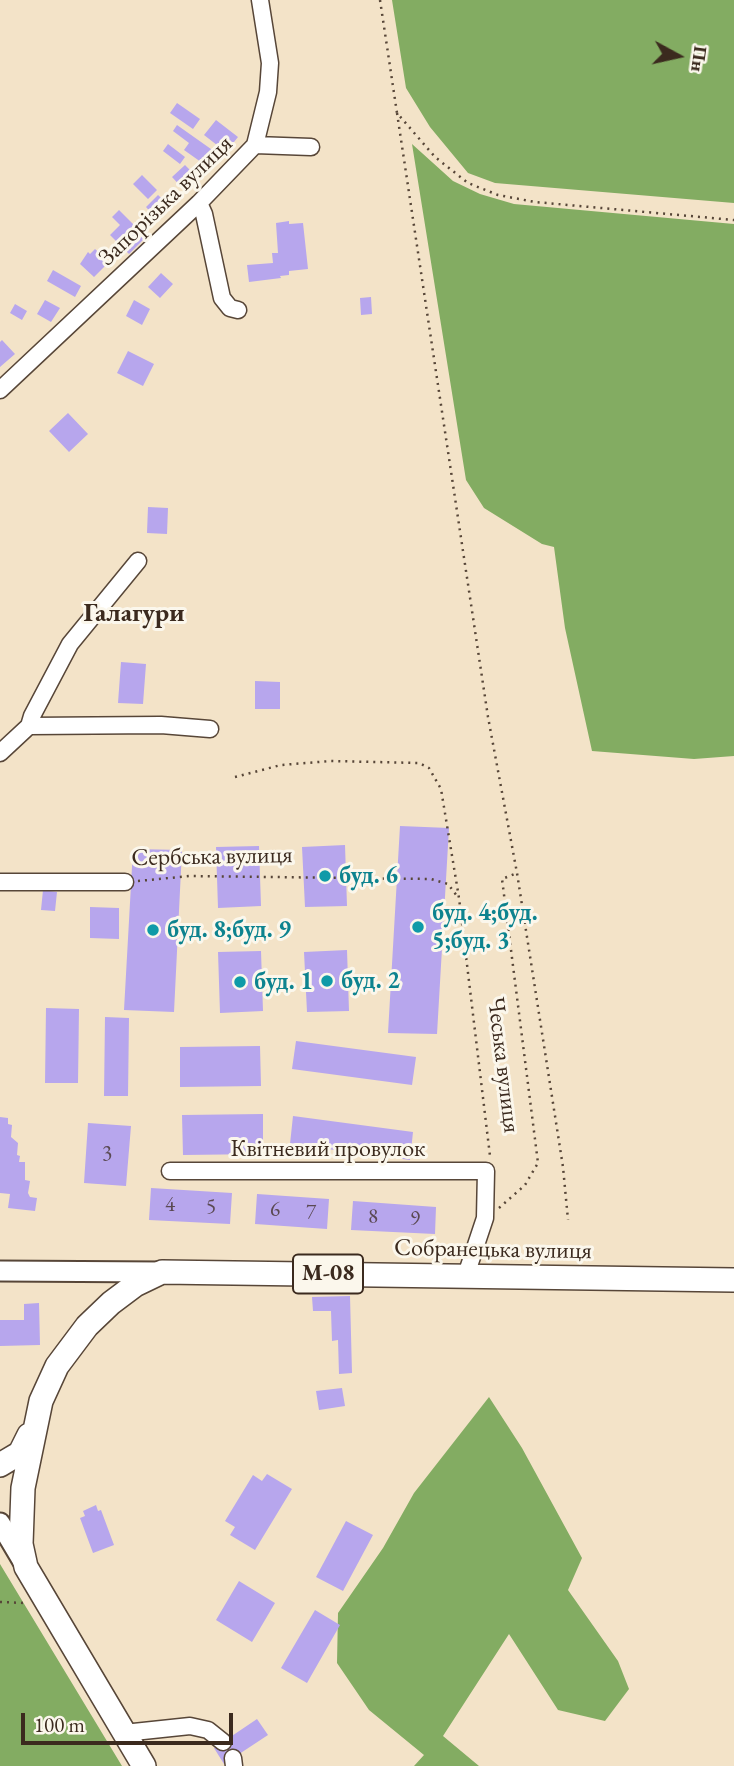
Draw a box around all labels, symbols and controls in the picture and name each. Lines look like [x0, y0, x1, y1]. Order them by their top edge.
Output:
north arrow [643, 21, 713, 91]
text: Пн [685, 44, 713, 74]
street label: Запорізька вулиця [93, 130, 239, 272]
district label: Галагури [84, 598, 184, 630]
street label: Сербська вулиця [131, 841, 293, 873]
place label: буд. 6 [339, 862, 398, 890]
marker: буд. 6 [317, 868, 333, 884]
place label: буд. 4;буд. 5;буд. 3 [432, 899, 538, 955]
place label: буд. 8;буд. 9 [167, 916, 291, 944]
marker: буд. 4;буд. 5;буд. 3 [410, 919, 426, 935]
marker: буд. 8;буд. 9 [145, 922, 161, 938]
place label: буд. 2 [341, 967, 400, 995]
place label: буд. 1 [254, 968, 313, 996]
marker: буд. 2 [319, 973, 335, 989]
marker: буд. 1 [232, 974, 248, 990]
street label: Чеська вулиця [480, 995, 526, 1135]
street label: Квітневий провулок [231, 1135, 425, 1163]
house number: 3 [102, 1141, 112, 1167]
house number: 4 [165, 1192, 175, 1218]
house number: 5 [206, 1194, 216, 1220]
house number: 6 [270, 1197, 280, 1223]
house number: 7 [306, 1200, 316, 1226]
house number: 8 [368, 1204, 378, 1230]
house number: 9 [410, 1206, 420, 1232]
street label: Собранецька вулиця [394, 1234, 592, 1266]
road number: М-08 [293, 1254, 363, 1294]
scale bar [24, 1700, 236, 1744]
text: 100 m [34, 1711, 85, 1738]

